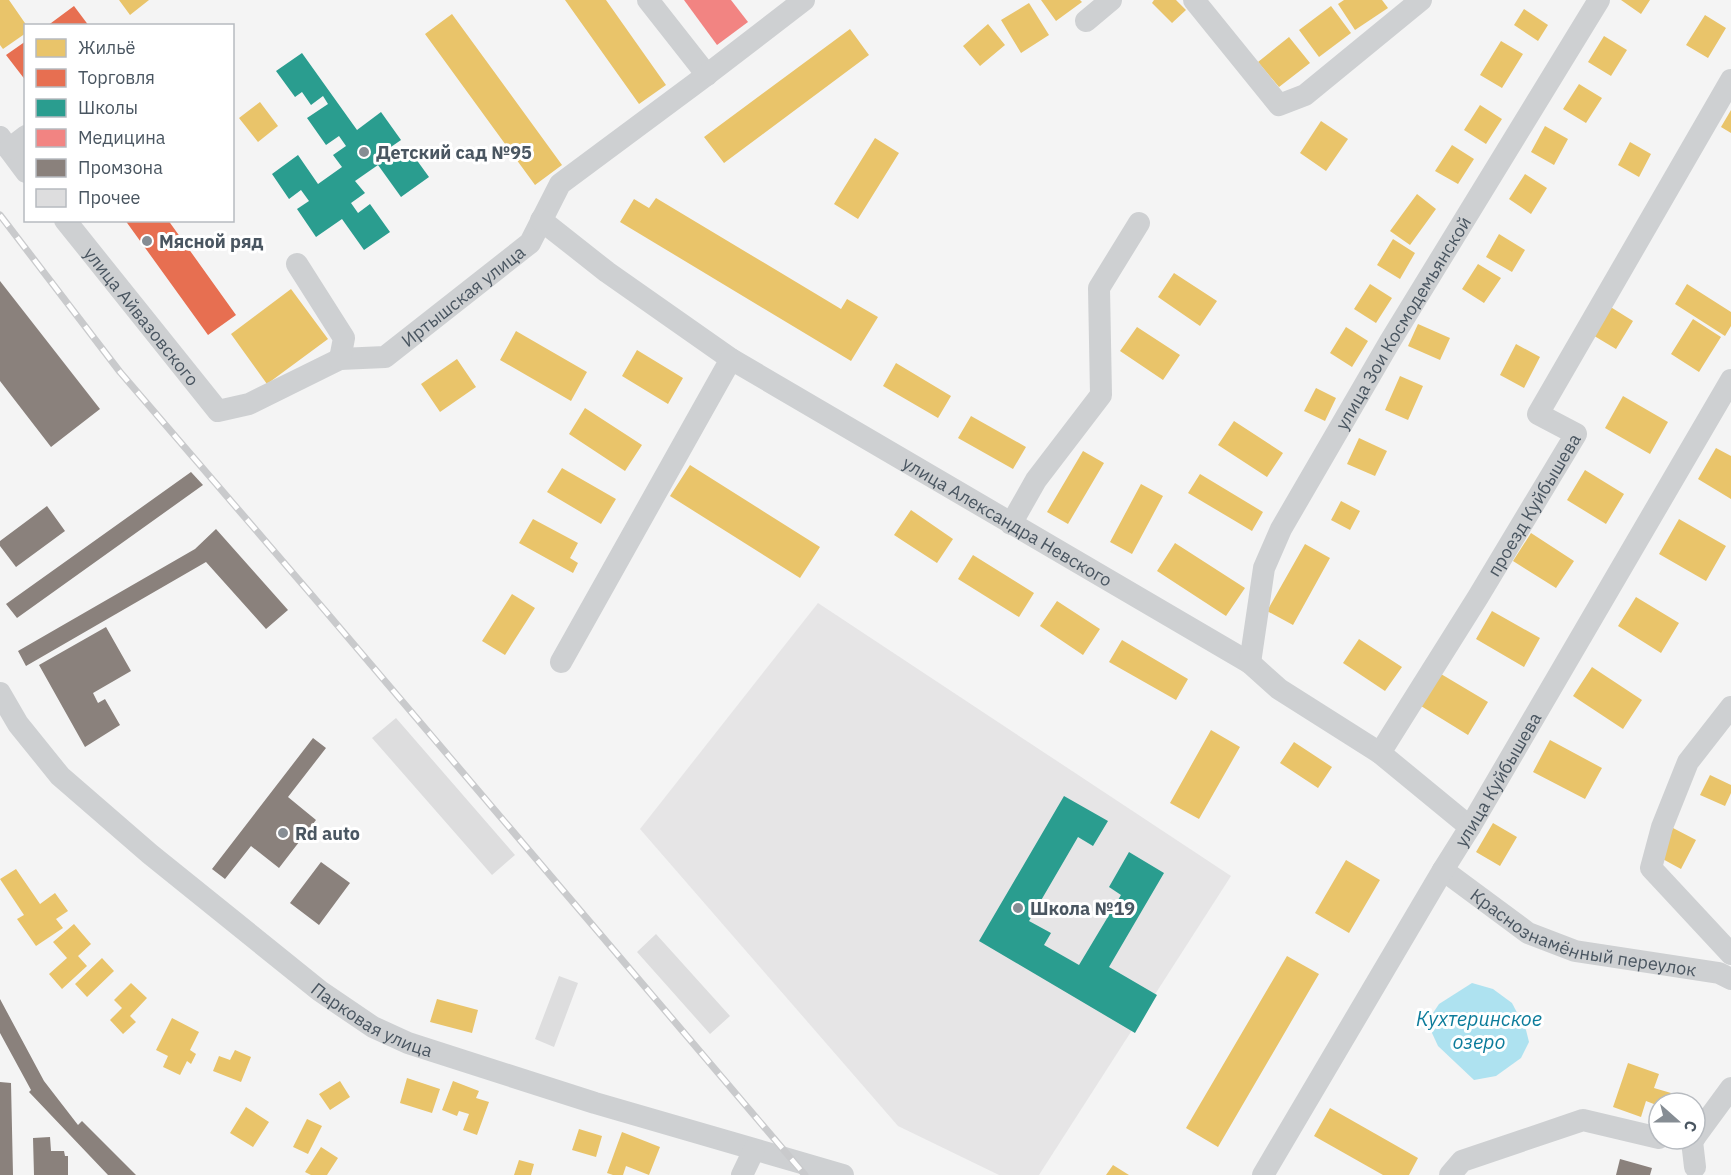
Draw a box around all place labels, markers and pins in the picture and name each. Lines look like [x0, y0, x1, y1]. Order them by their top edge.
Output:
place label: Детский сад №95 [376, 141, 532, 164]
marker: Детский сад №95 [357, 145, 371, 159]
place label: Мясной ряд [159, 230, 263, 253]
marker: Мясной ряд [140, 234, 154, 248]
place label: Rd auto [295, 822, 360, 845]
marker: Rd auto [276, 826, 290, 840]
place label: Школа №19 [1030, 897, 1135, 920]
marker: Школа №19 [1011, 901, 1025, 915]

